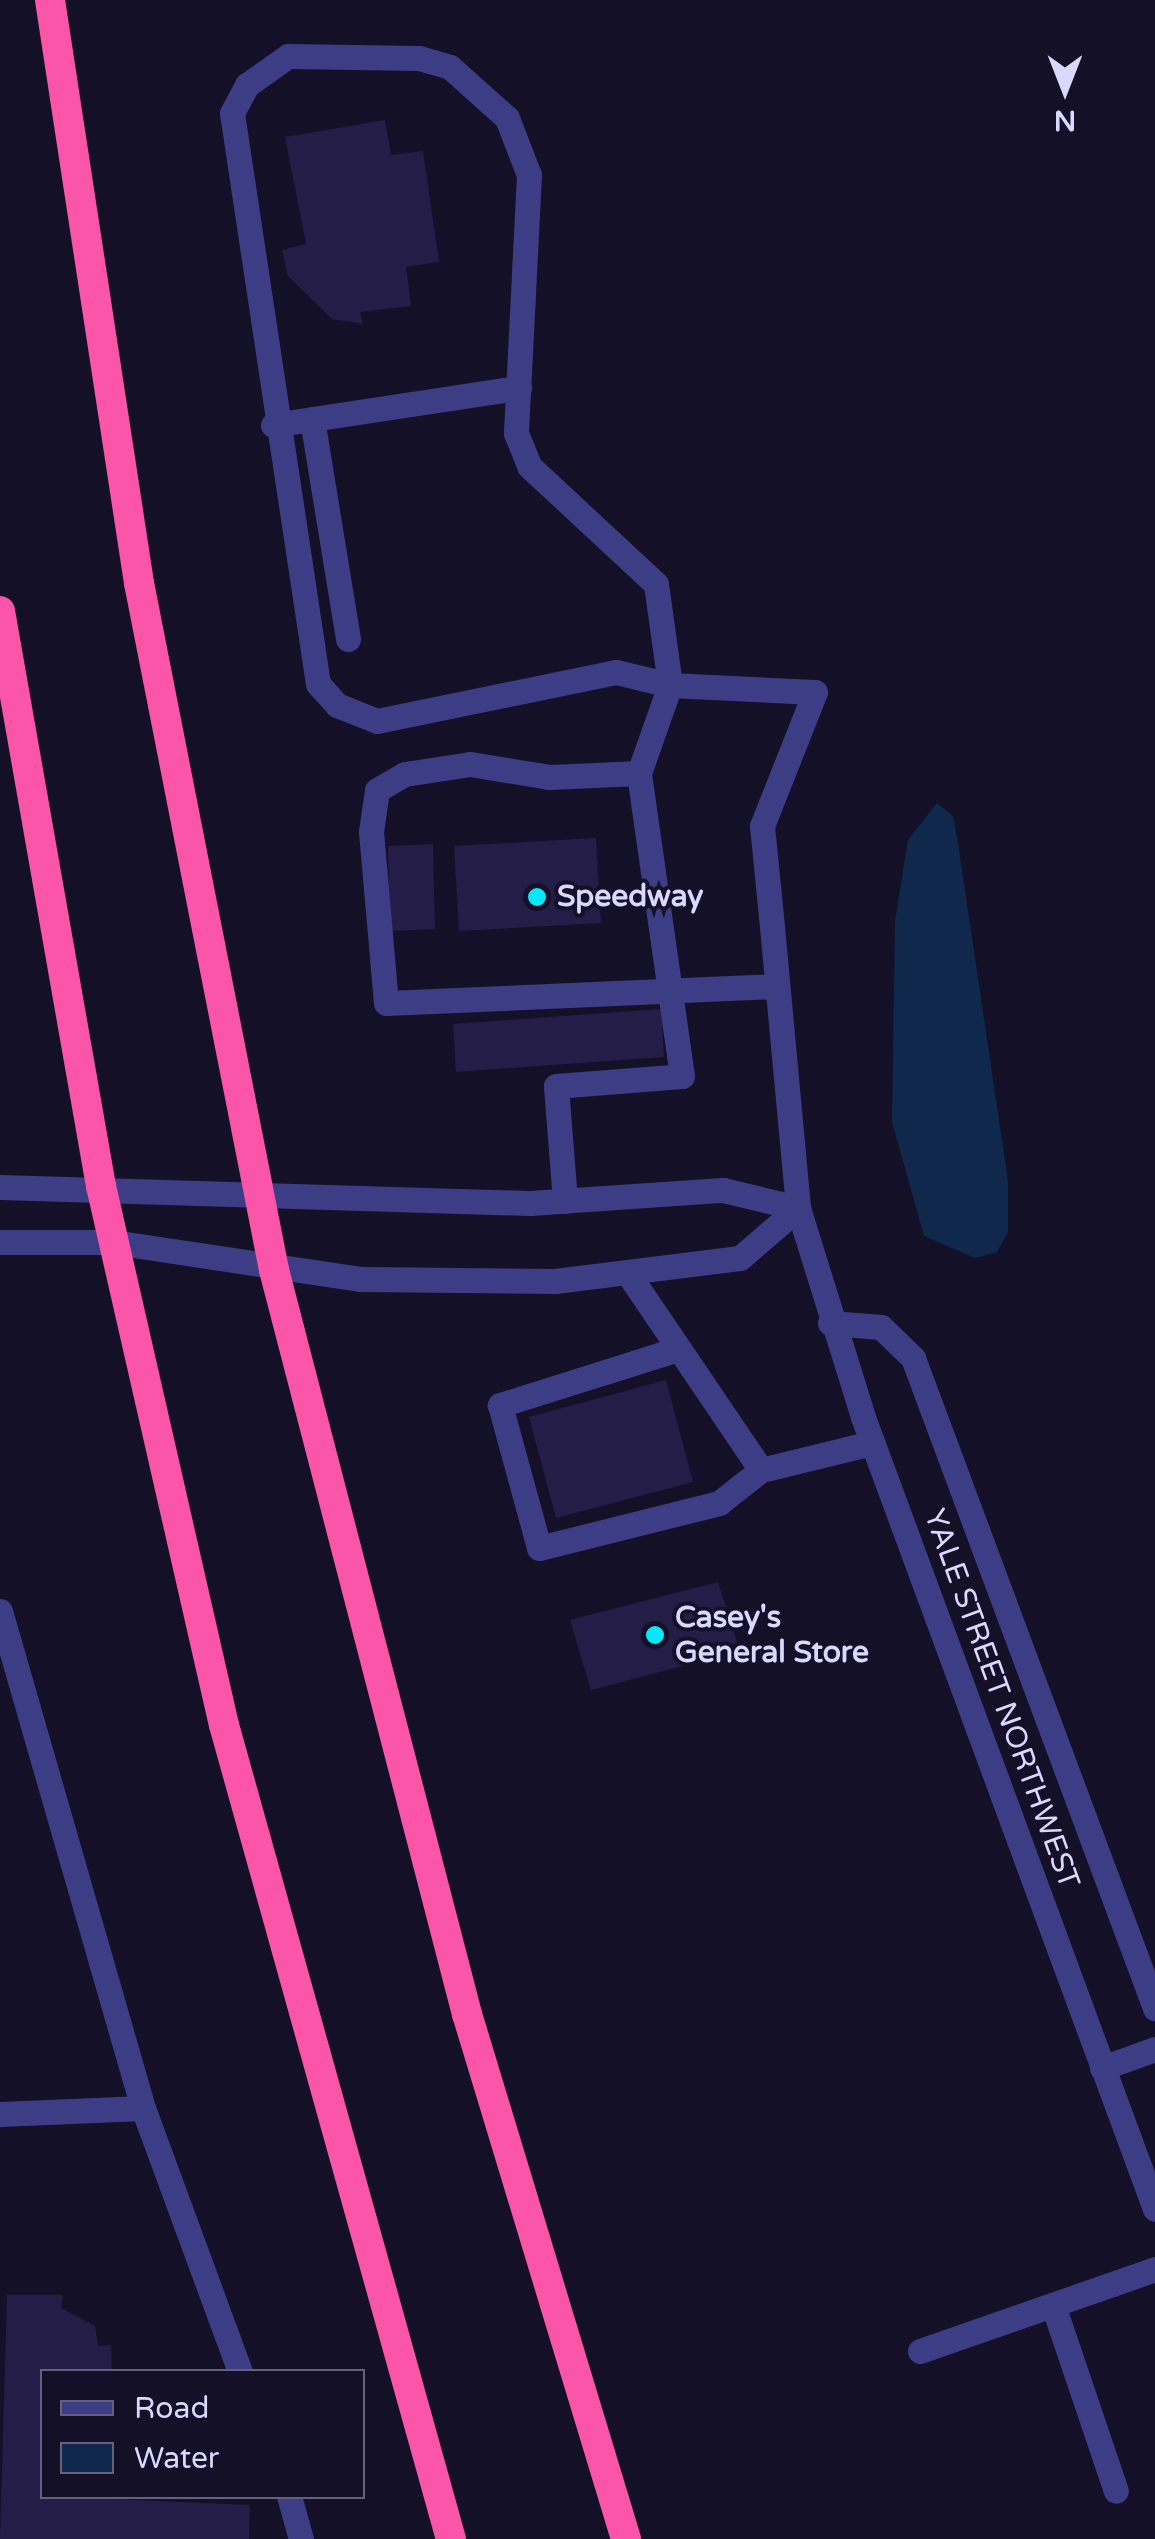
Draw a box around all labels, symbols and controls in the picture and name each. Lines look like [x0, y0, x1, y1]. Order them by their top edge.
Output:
north arrow [1015, 40, 1115, 140]
text: N [1054, 103, 1076, 137]
place label: Speedway [557, 879, 703, 915]
marker: Speedway [526, 886, 548, 908]
street label: YALE STREET NORTHWEST [915, 1504, 1087, 1894]
place label: Casey's General Store [675, 1600, 869, 1670]
marker: Casey's General Store [644, 1624, 666, 1646]
legend [40, 2369, 365, 2499]
text: Road [134, 2390, 209, 2427]
text: Water [134, 2440, 219, 2477]

